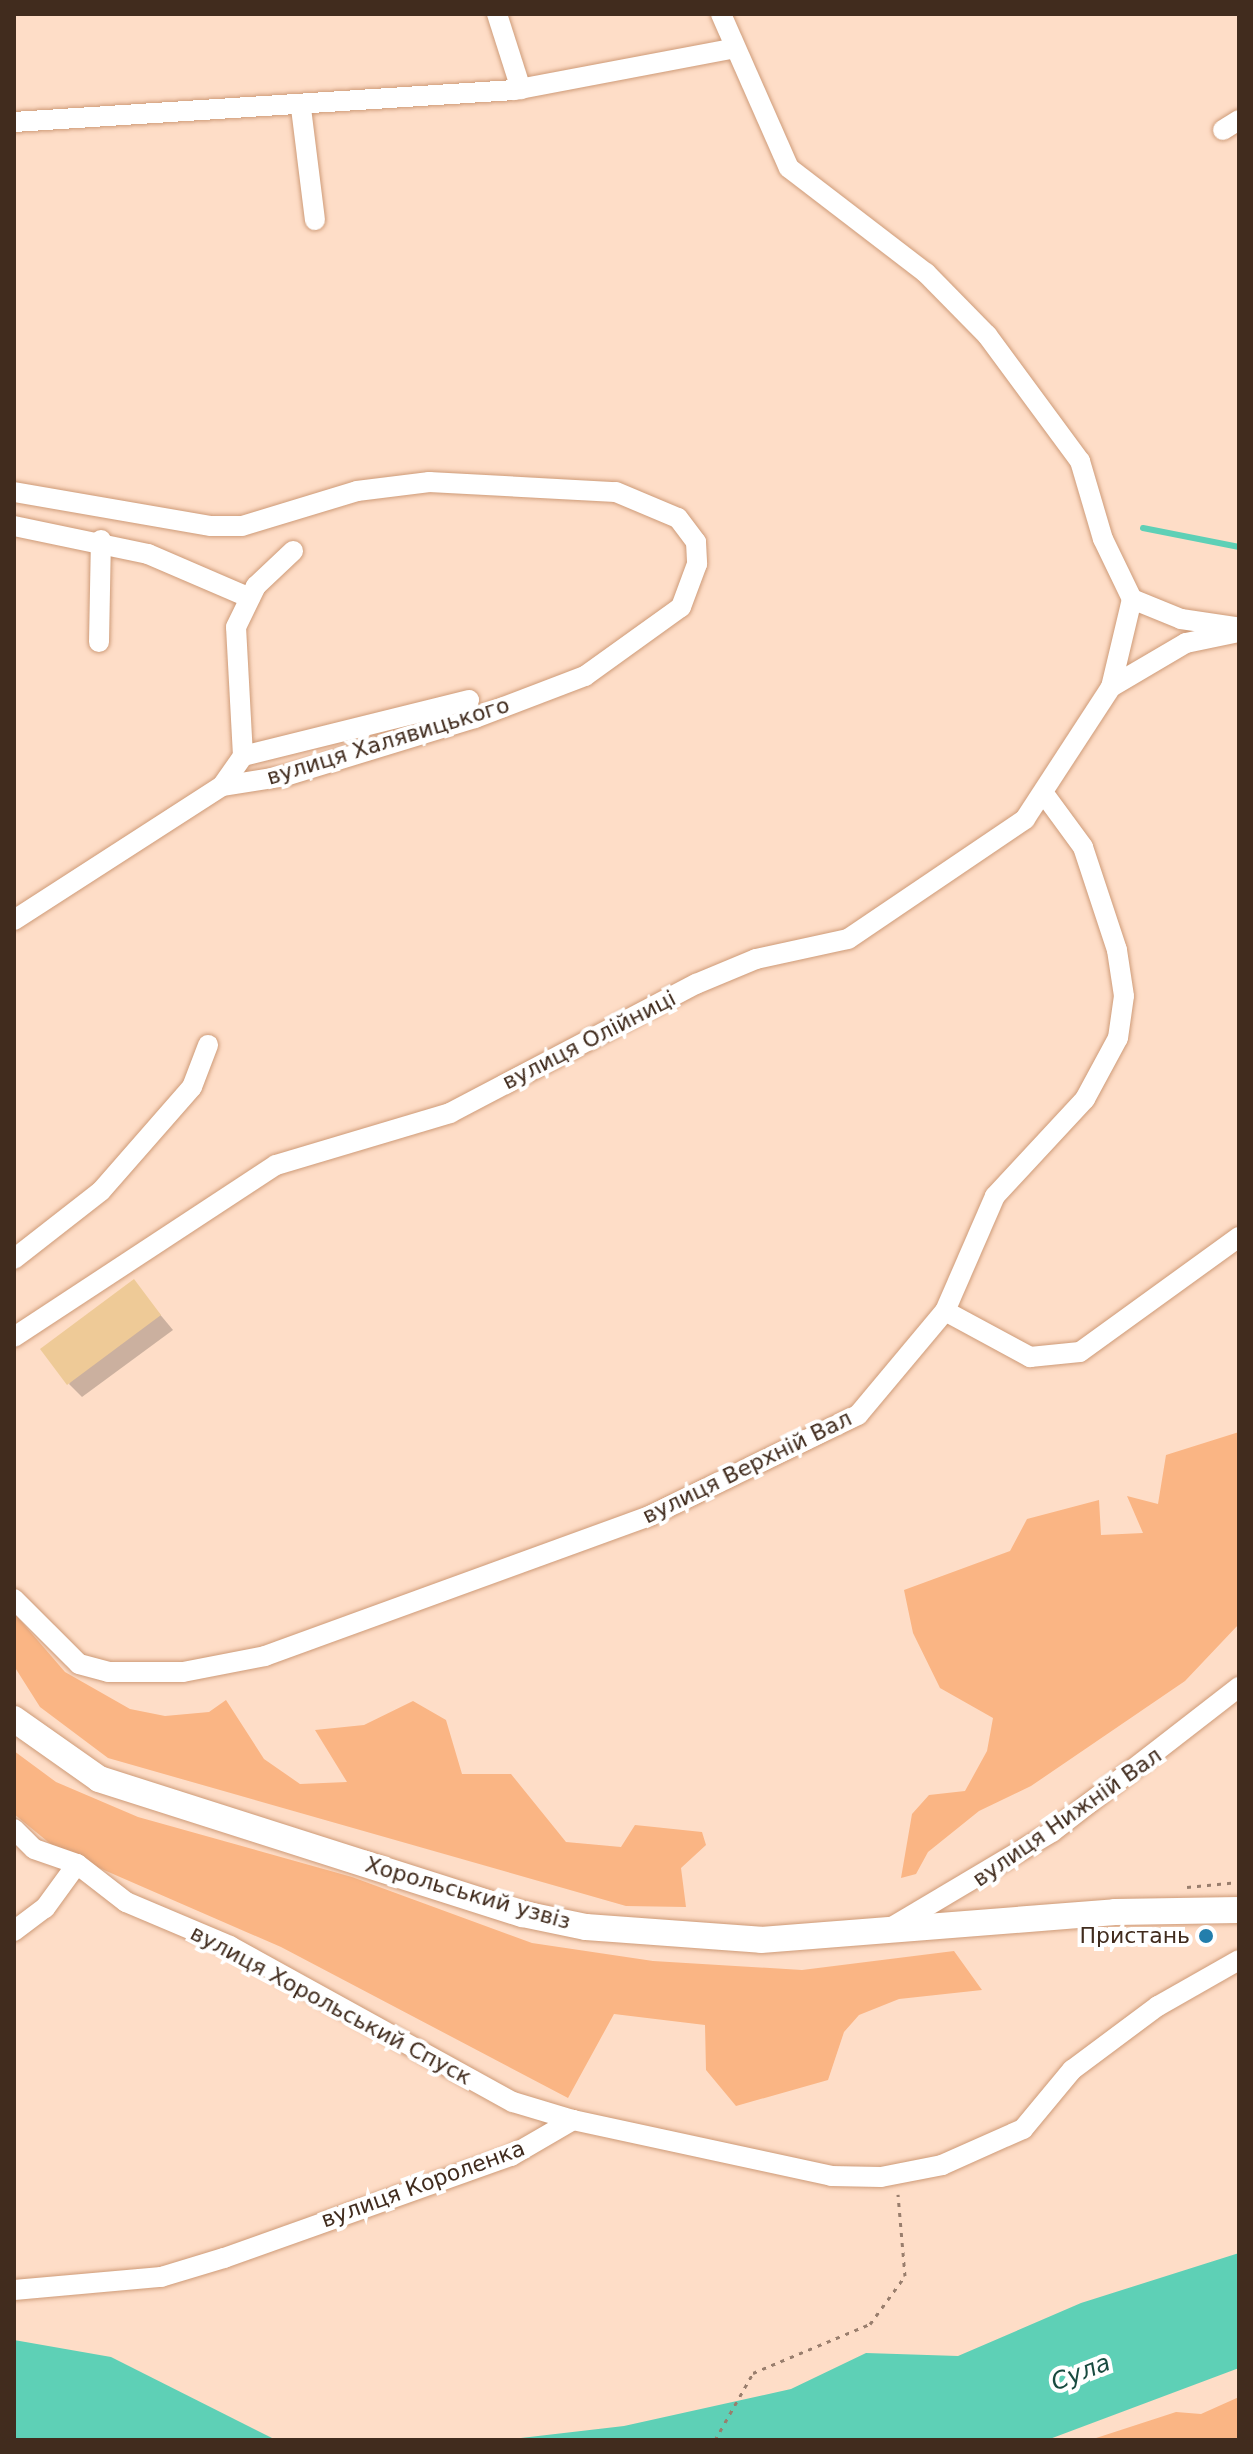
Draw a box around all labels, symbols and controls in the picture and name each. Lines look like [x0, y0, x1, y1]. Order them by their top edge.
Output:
street label: вулиця Халявицького [263, 691, 513, 791]
street label: вулиця Олійниці [498, 985, 680, 1095]
street label: вулиця Верхній Вал [638, 1405, 856, 1529]
street label: вулиця Нижній Вал [967, 1742, 1167, 1892]
street label: Хорольський узвіз [362, 1851, 574, 1935]
street label: вулиця Хорольський Спуск [186, 1919, 476, 2091]
place label: Пристань [1079, 1923, 1190, 1949]
marker: Пристань [1197, 1927, 1215, 1945]
street label: вулиця Короленка [318, 2135, 528, 2233]
water label: Сула [1047, 2349, 1115, 2397]

